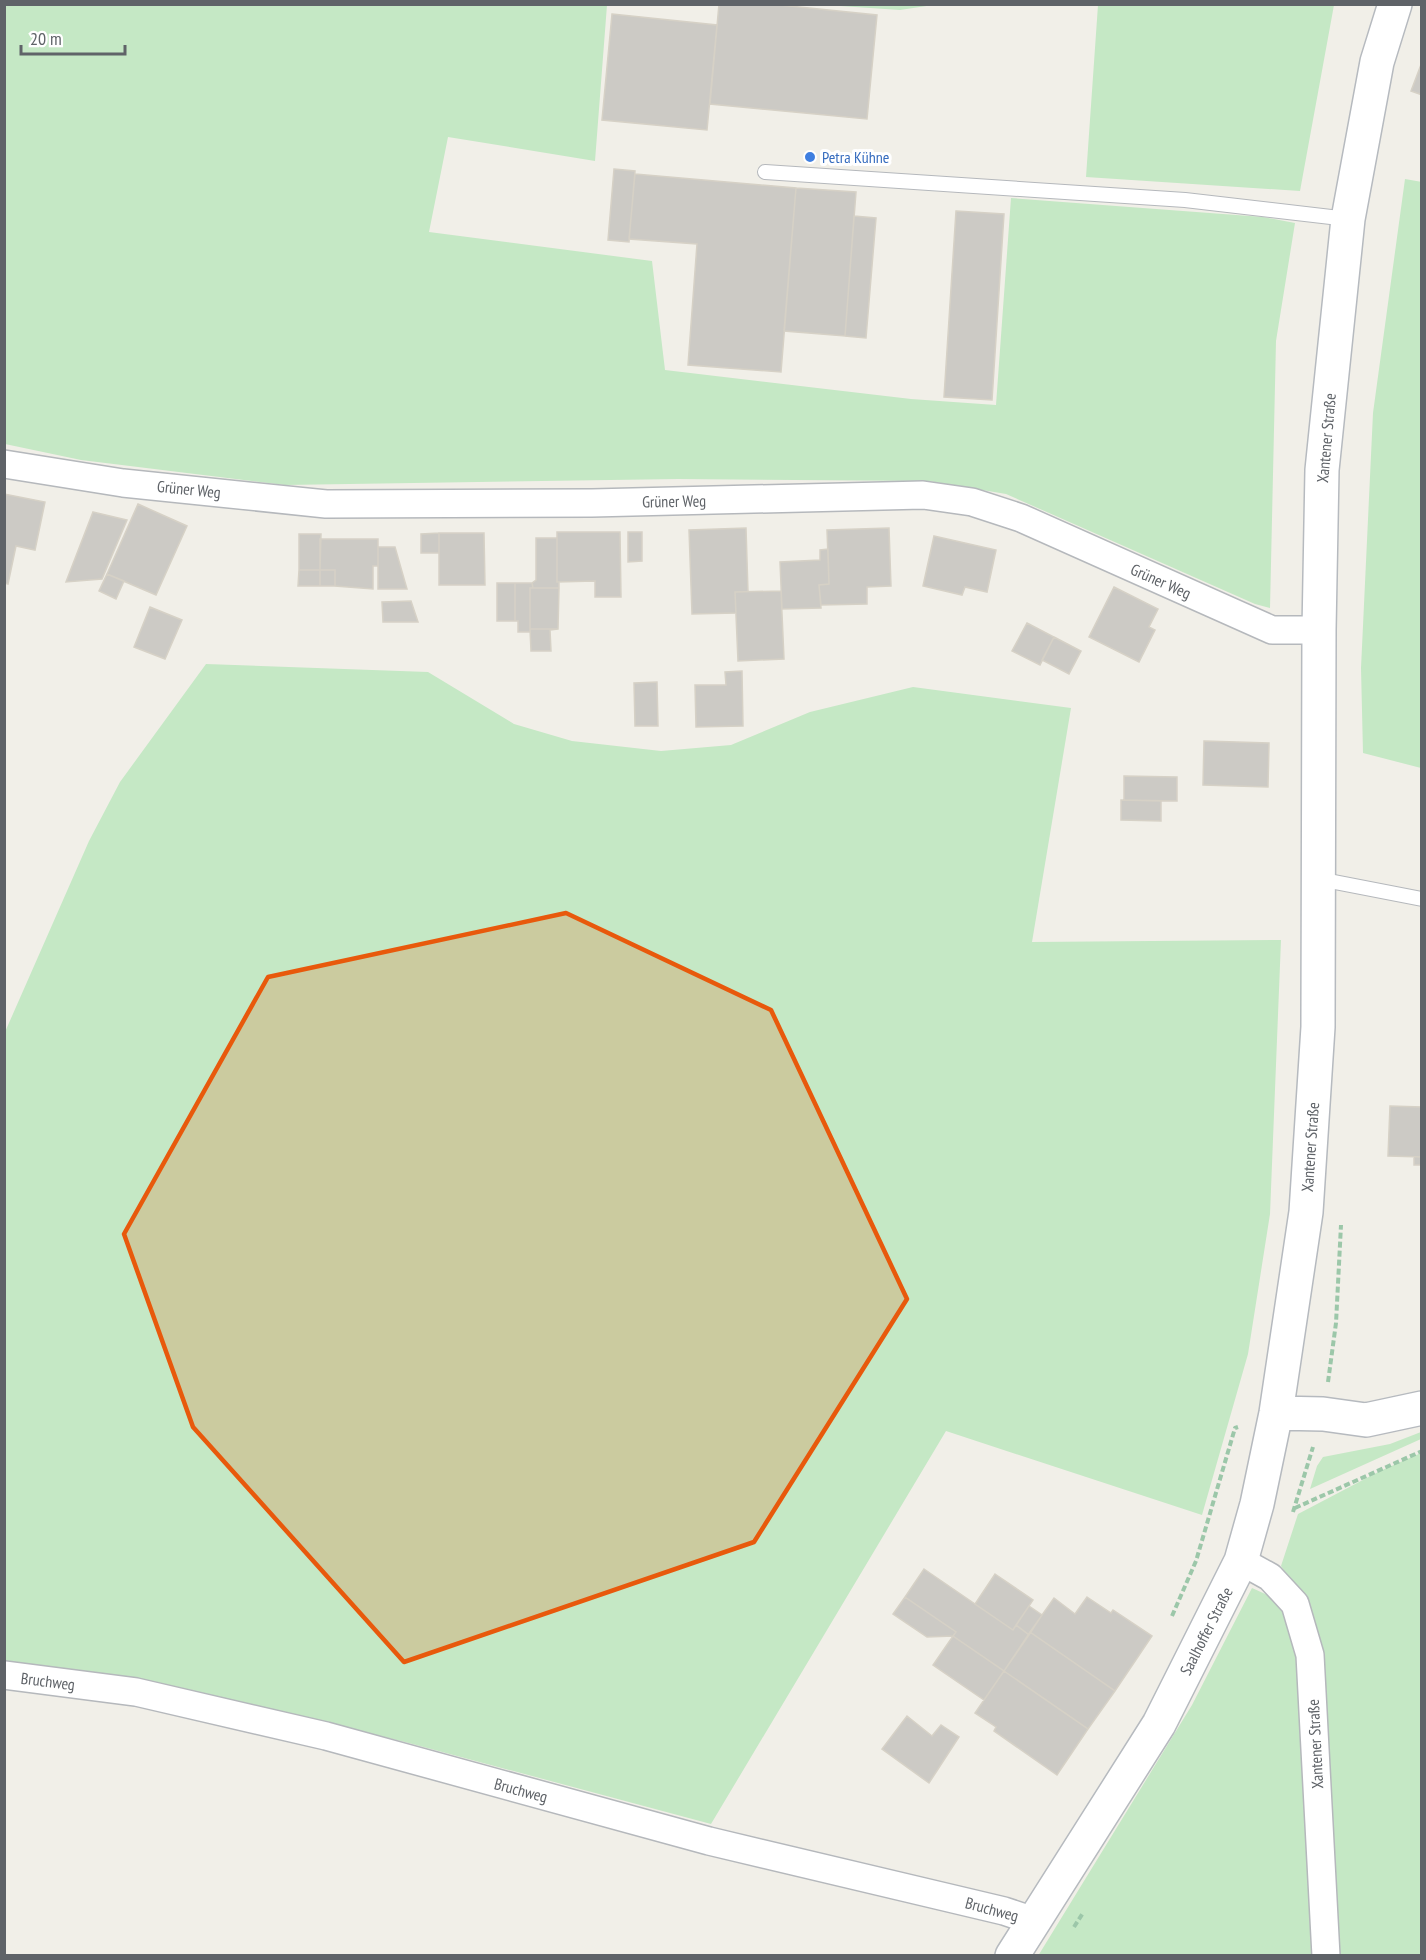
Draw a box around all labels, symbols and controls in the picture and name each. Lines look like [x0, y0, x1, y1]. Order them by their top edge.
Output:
scale bar [21, 18, 124, 56]
text: 20 m [30, 27, 62, 50]
place label: Petra Kühne [822, 147, 889, 167]
marker: Petra Kühne [803, 150, 817, 164]
street label: Xantener Straße [1312, 392, 1340, 484]
street label: Grüner Weg [156, 476, 222, 502]
street label: Grüner Weg [642, 490, 706, 512]
street label: Grüner Weg [1128, 559, 1194, 603]
street label: Xantener Straße [1297, 1101, 1323, 1193]
street label: Saalhoffer Straße [1175, 1584, 1237, 1678]
street label: Bruchweg [20, 1668, 76, 1694]
street label: Xantener Straße [1303, 1699, 1327, 1789]
street label: Bruchweg [492, 1773, 550, 1807]
street label: Bruchweg [963, 1892, 1021, 1926]

